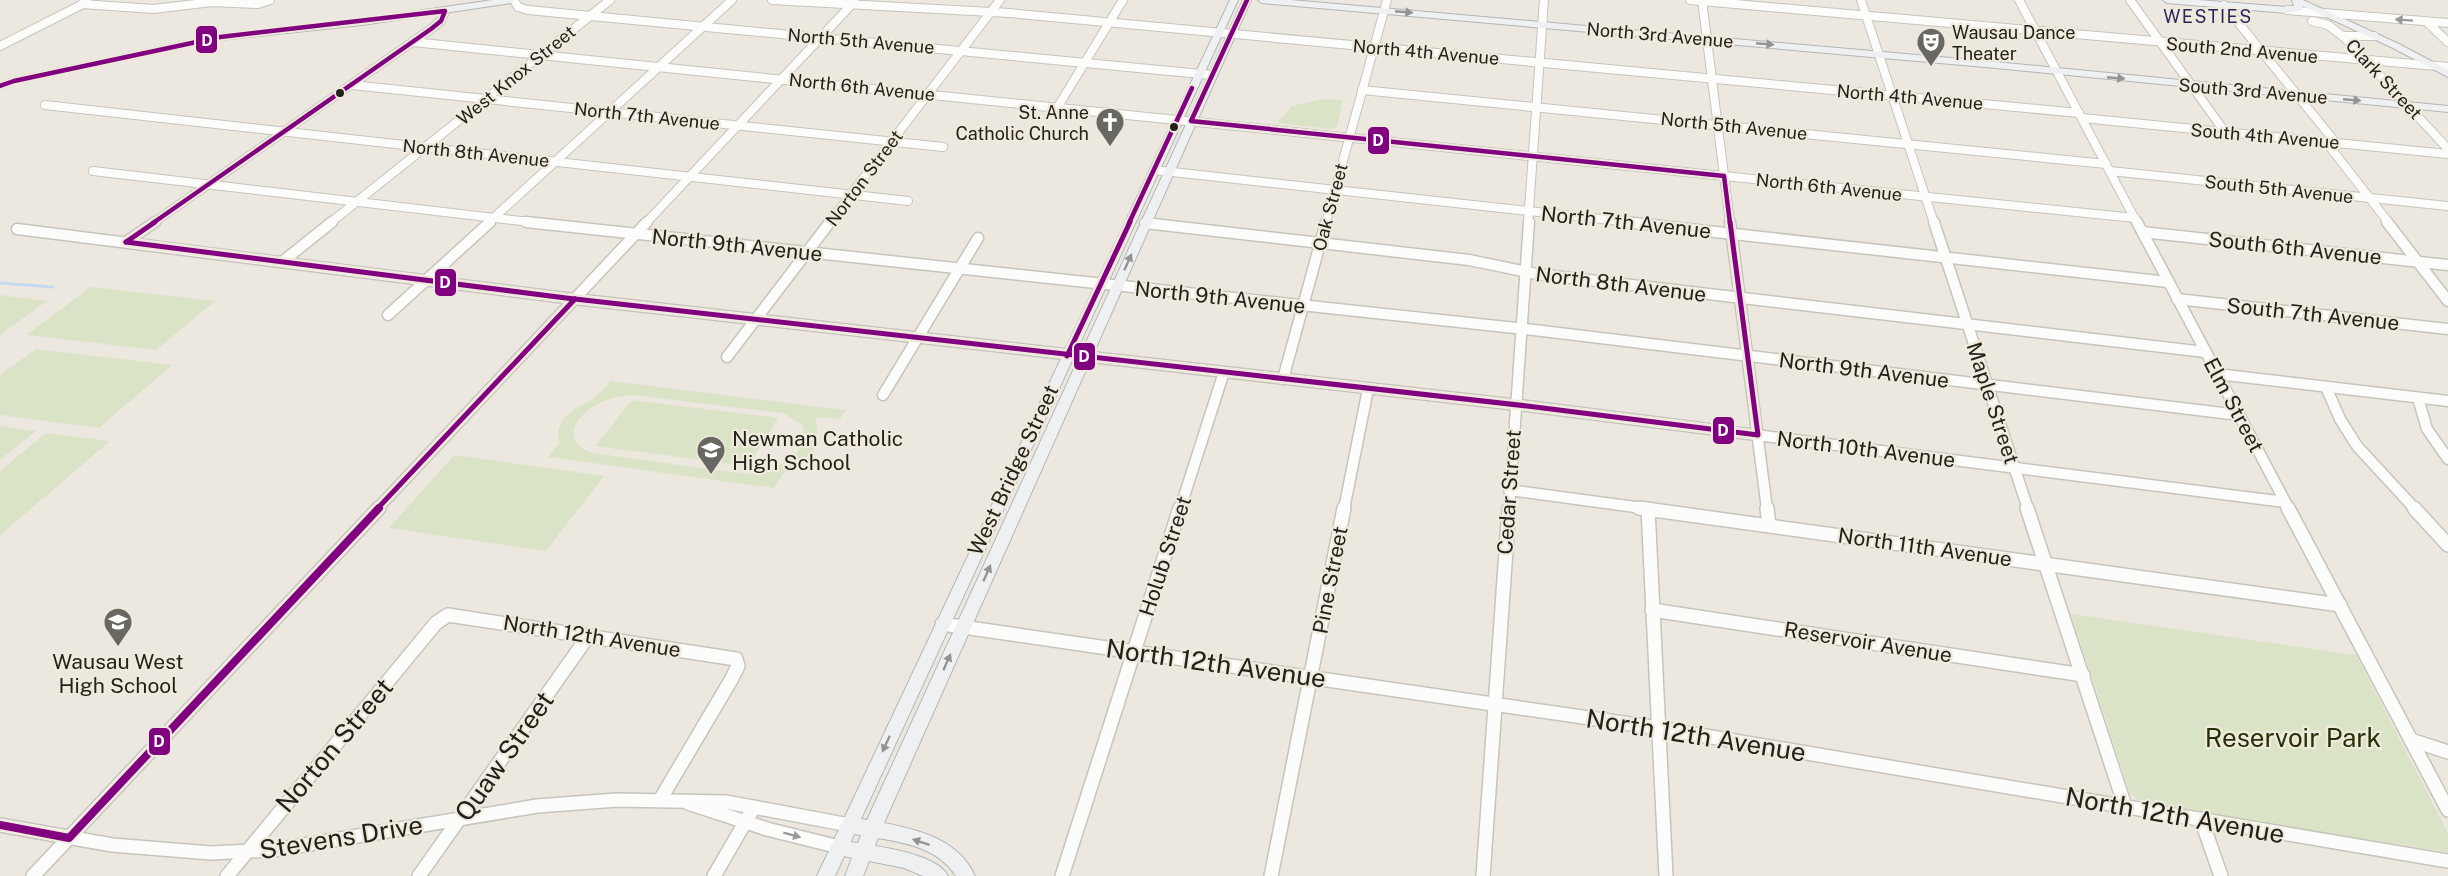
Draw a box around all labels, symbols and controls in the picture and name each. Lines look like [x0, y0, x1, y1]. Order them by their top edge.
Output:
district label: WESTIES [2163, 6, 2253, 27]
one-way arrow [1394, 7, 1413, 17]
one-way arrow [2394, 15, 2413, 25]
street label: North 3rd Avenue [1586, 18, 1734, 52]
street label: West Knox Street [453, 21, 579, 129]
place label: Wausau Dance Theater [1952, 22, 2075, 64]
street label: North 5th Avenue [787, 24, 935, 58]
line badge: D [195, 25, 218, 54]
theatre icon: Wausau Dance Theater [1915, 26, 1947, 68]
text: D [201, 31, 213, 50]
street label: South 2nd Avenue [2165, 33, 2319, 67]
street label: North 4th Avenue [1352, 35, 1500, 69]
street label: Clark Street [2342, 35, 2426, 123]
one-way arrow [1756, 39, 1775, 49]
street label: North 6th Avenue [788, 69, 936, 105]
one-way arrow [2106, 73, 2125, 83]
street label: South 3rd Avenue [2178, 74, 2328, 108]
street label: North 4th Avenue [1836, 80, 1984, 114]
unlabelled marker [334, 87, 346, 99]
one-way arrow [2342, 95, 2361, 105]
street label: North 7th Avenue [573, 98, 721, 134]
place label: St. Anne Catholic Church [955, 102, 1089, 144]
church icon: St. Anne Catholic Church [1094, 106, 1126, 148]
street label: North 5th Avenue [1660, 108, 1808, 144]
street label: South 4th Avenue [2190, 119, 2340, 153]
unlabelled marker [1168, 121, 1180, 133]
street label: Norton Street [821, 126, 907, 230]
line badge: D [1367, 126, 1390, 155]
text: D [1372, 131, 1384, 150]
street label: North 8th Avenue [402, 135, 550, 171]
street label: Oak Street [1308, 161, 1352, 253]
street label: North 6th Avenue [1755, 169, 1903, 205]
street label: South 5th Avenue [2204, 171, 2354, 207]
street label: North 7th Avenue [1540, 201, 1712, 243]
street label: North 9th Avenue [650, 224, 824, 266]
street label: South 6th Avenue [2207, 226, 2383, 270]
one-way arrow [1123, 253, 1132, 270]
street label: North 8th Avenue [1534, 261, 1708, 307]
line badge: D [434, 268, 457, 297]
text: D [439, 273, 451, 292]
street label: North 9th Avenue [1133, 276, 1307, 318]
street label: South 7th Avenue [2225, 292, 2401, 336]
street label: Maple Street [1962, 339, 2024, 467]
line badge: D [1073, 342, 1096, 371]
text: D [1078, 347, 1090, 366]
street label: North 9th Avenue [1777, 347, 1951, 393]
street label: Elm Street [2199, 353, 2269, 457]
street label: West Bridge Street [962, 381, 1064, 559]
line badge: D [1712, 416, 1735, 445]
text: D [1717, 421, 1729, 440]
place label: Newman Catholic High School [732, 426, 903, 475]
street label: North 10th Avenue [1775, 426, 1957, 472]
street label: Cedar Street [1492, 429, 1526, 555]
school or university icon: Newman Catholic High School [695, 434, 727, 476]
street label: Holub Street [1134, 493, 1196, 619]
street label: North 11th Avenue [1836, 522, 2014, 572]
street label: Pine Street [1307, 524, 1353, 636]
one-way arrow [982, 565, 991, 582]
school or university icon: Wausau West High School [102, 606, 134, 648]
street label: North 12th Avenue [501, 610, 683, 662]
street label: Reservoir Avenue [1782, 616, 1954, 668]
street label: North 12th Avenue [1104, 632, 1328, 694]
place label: Wausau West High School [52, 649, 184, 698]
one-way arrow [942, 652, 952, 670]
street label: Norton Street [269, 672, 399, 818]
street label: Quaw Street [448, 685, 560, 827]
street label: North 12th Avenue [1584, 702, 1808, 768]
park label: Reservoir Park [2205, 722, 2381, 753]
line badge: D [148, 727, 171, 756]
text: D [153, 732, 165, 751]
one-way arrow [882, 735, 891, 752]
street label: North 12th Avenue [2063, 780, 2287, 850]
street label: Stevens Drive [257, 809, 425, 865]
one-way arrow [783, 831, 801, 841]
one-way arrow [912, 836, 930, 846]

